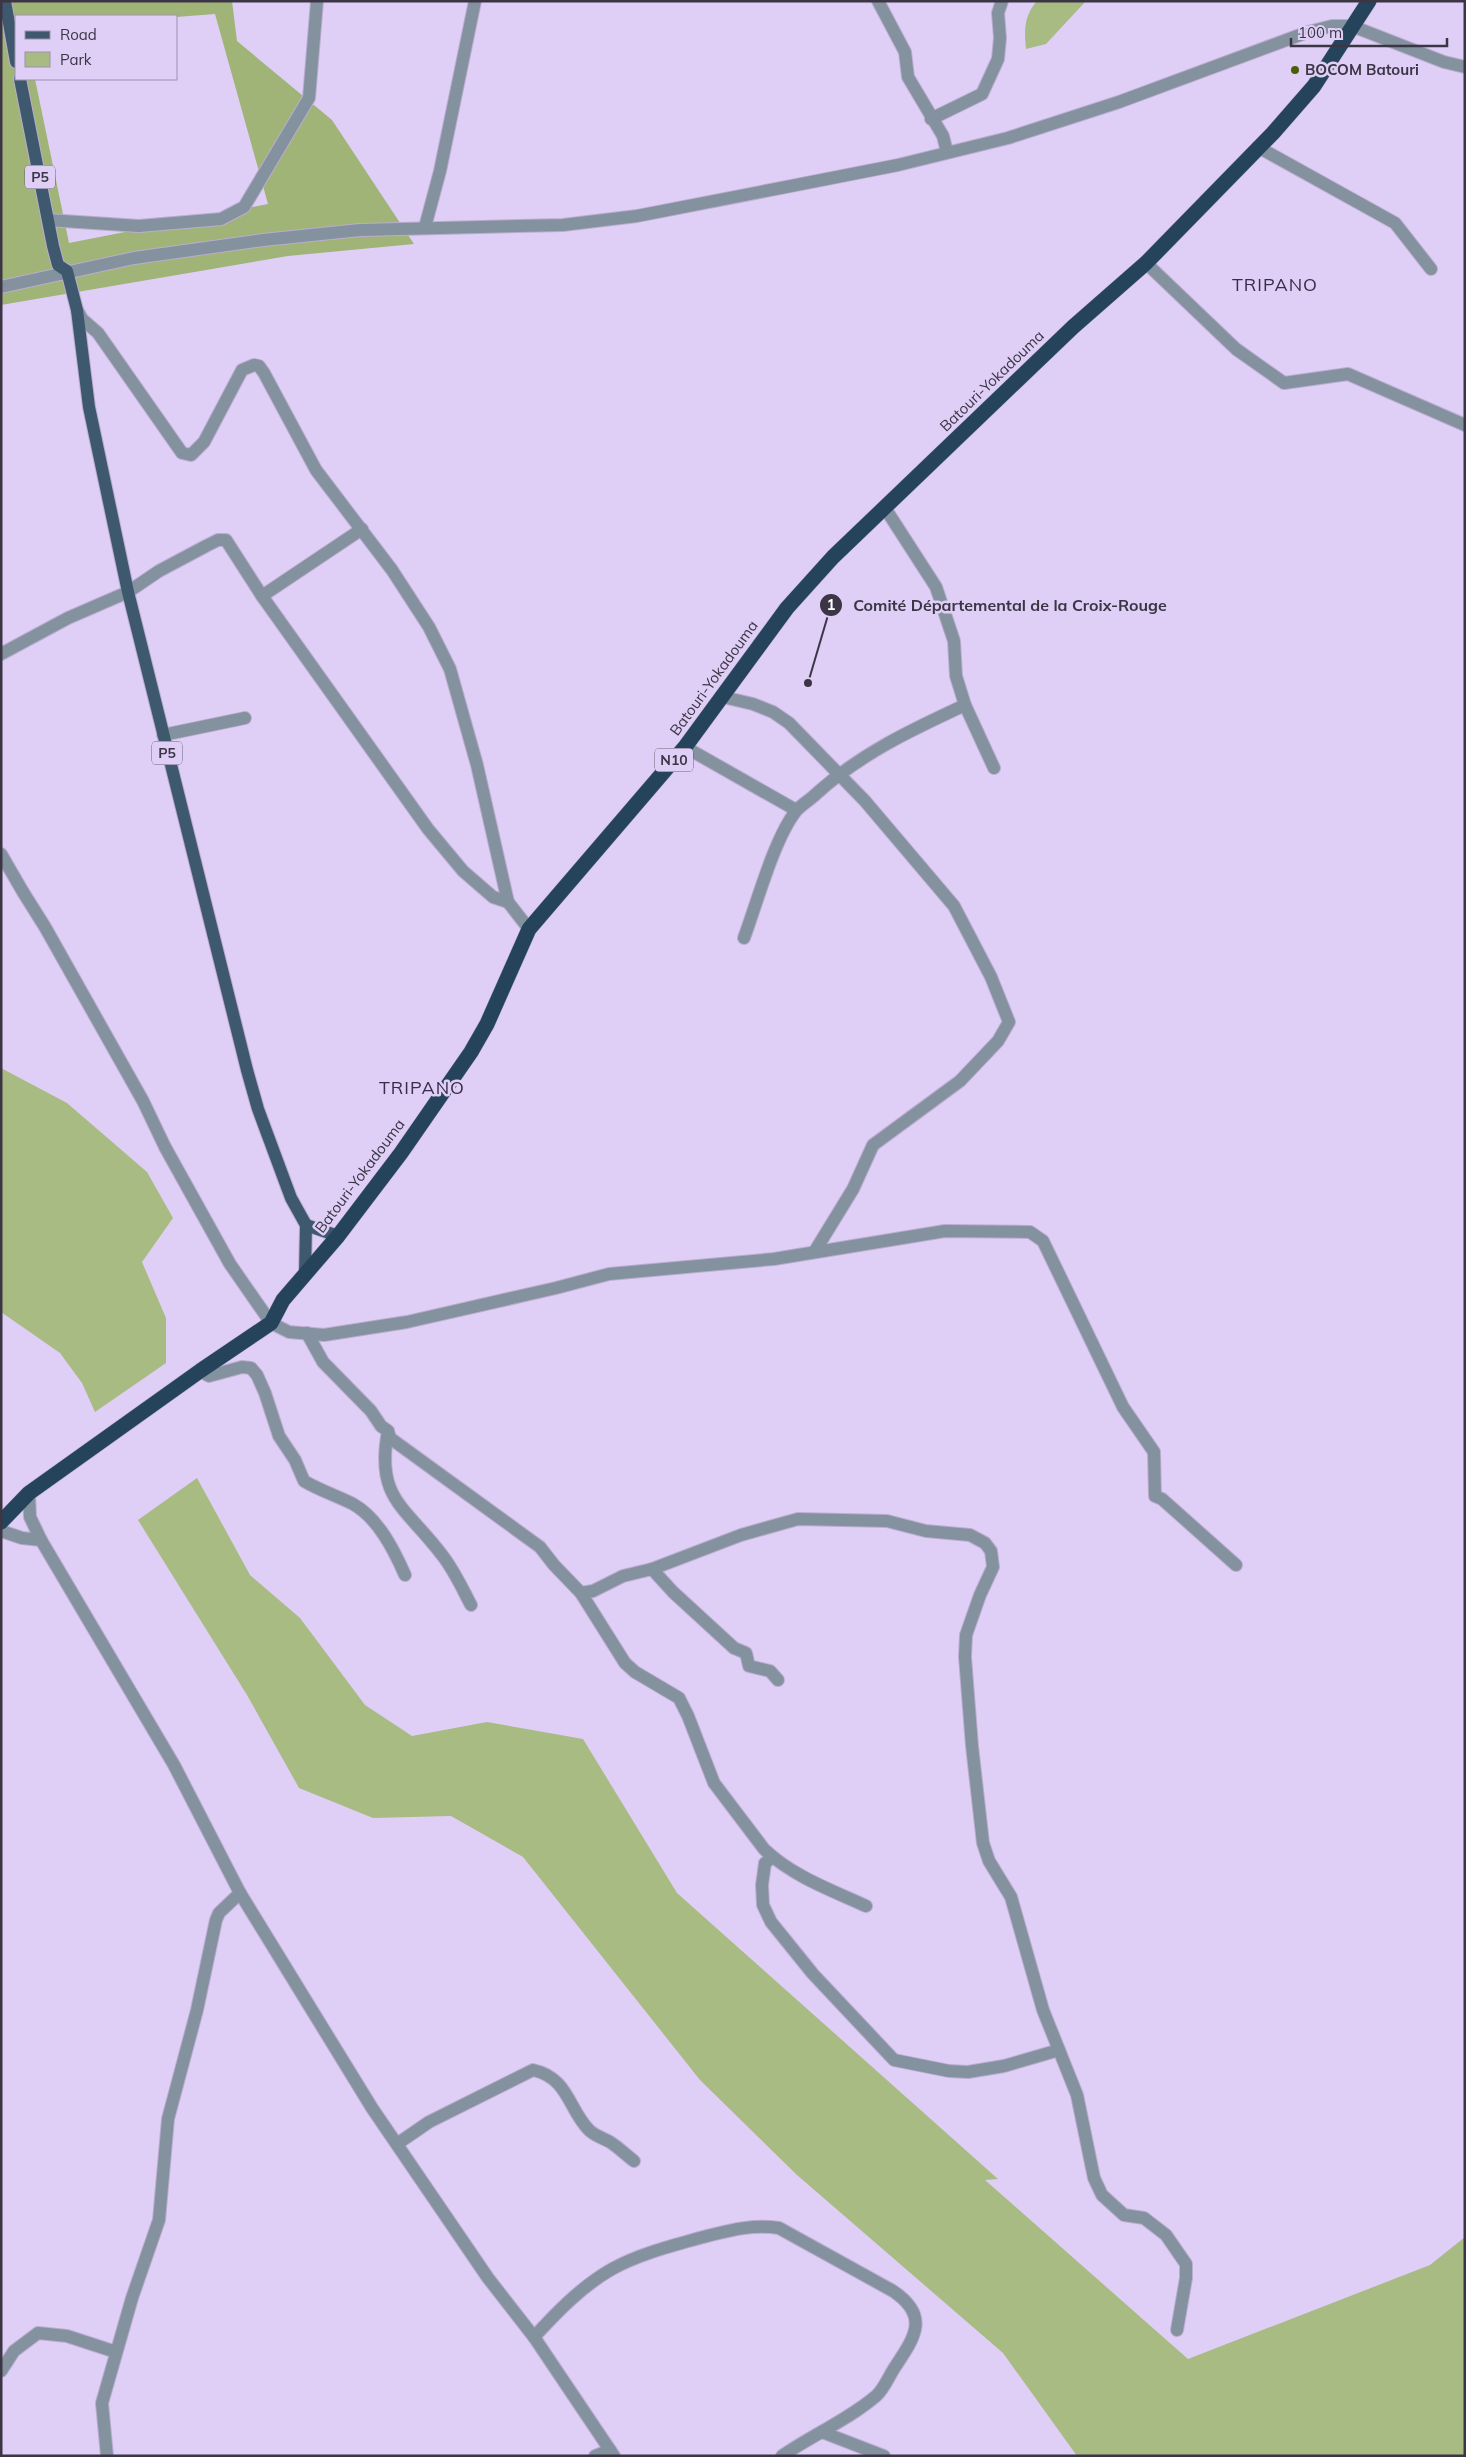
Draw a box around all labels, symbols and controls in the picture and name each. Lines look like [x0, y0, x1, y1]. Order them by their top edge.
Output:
legend [15, 15, 178, 80]
scale bar [1291, 15, 1447, 47]
text: 100 m [1298, 23, 1342, 42]
text: Road [60, 25, 97, 44]
text: Park [60, 50, 92, 69]
place label: BOCOM Batouri [1305, 60, 1419, 79]
marker: BOCOM Batouri [1289, 64, 1301, 76]
road number: P5 [25, 166, 55, 188]
district label: TRIPANO [1232, 273, 1318, 296]
street label: Batouri-Yokadouma [935, 326, 1048, 435]
callout: Comité Départemental de la Croix-Rouge [818, 590, 1177, 621]
text: 1 [826, 595, 836, 614]
text: Comité Départemental de la Croix-Rouge [853, 595, 1167, 615]
street label: Batouri-Yokadouma [665, 616, 762, 739]
road number: P5 [152, 741, 182, 764]
road number: N10 [655, 748, 693, 772]
district label: TRIPANO [379, 1076, 465, 1099]
street label: Batouri-Yokadouma [311, 1115, 409, 1236]

